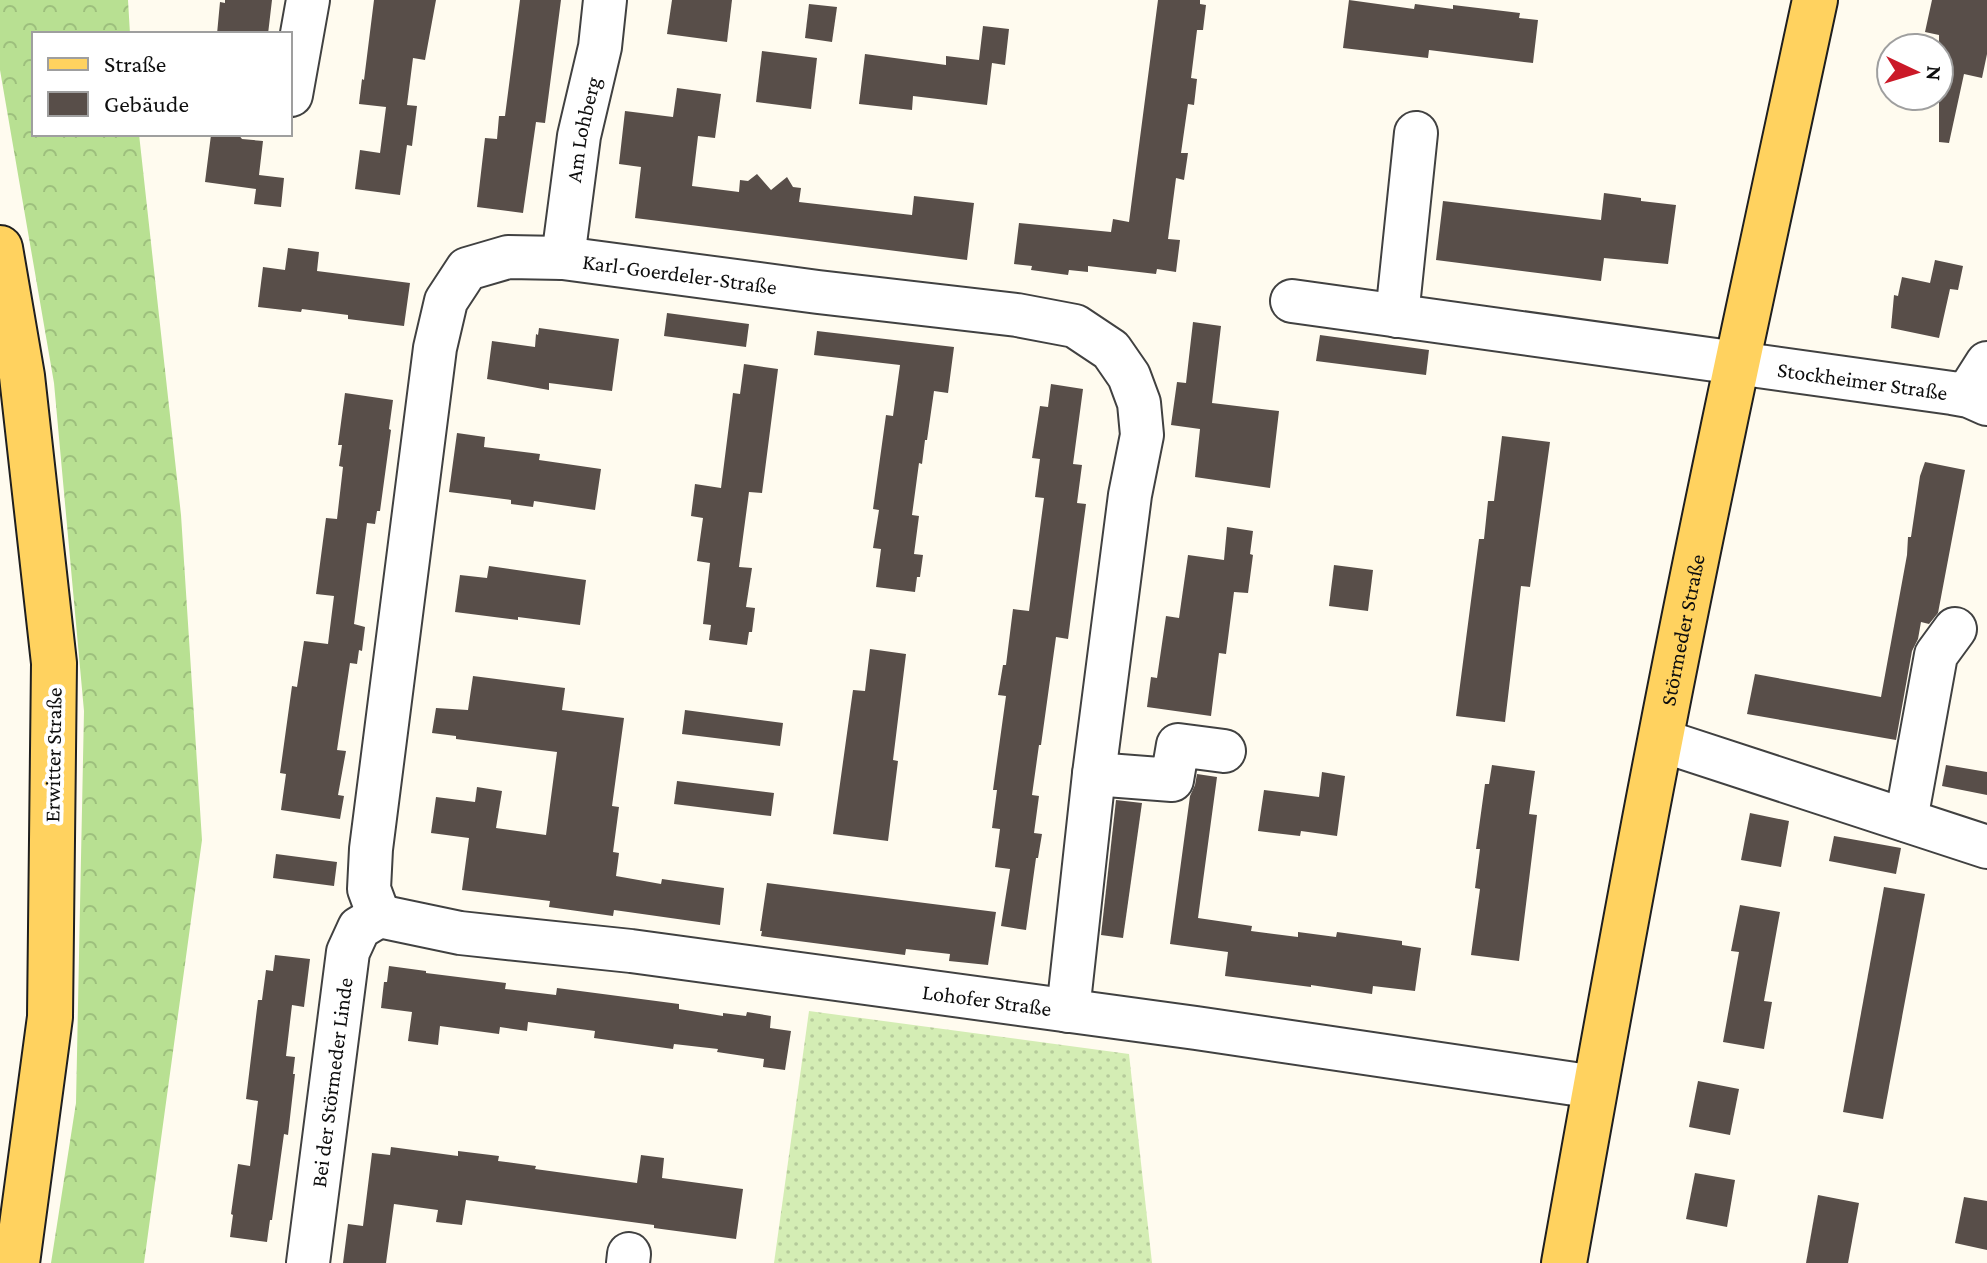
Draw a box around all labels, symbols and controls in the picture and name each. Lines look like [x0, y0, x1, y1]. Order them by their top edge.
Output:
legend [32, 32, 292, 136]
north arrow [1875, 32, 1955, 112]
text: Straße [104, 50, 166, 77]
text: N [1921, 65, 1947, 82]
street label: Am Lohberg [561, 74, 605, 184]
text: Gebäude [104, 90, 189, 117]
street label: Karl-Goerdeler-Straße [581, 248, 778, 299]
street label: Stockheimer Straße [1776, 356, 1949, 405]
street label: Störmeder Straße [1655, 552, 1709, 708]
street label: Erwitter Straße [39, 687, 67, 823]
street label: Bei der Störmeder Linde [305, 976, 357, 1189]
street label: Lohofer Straße [921, 978, 1053, 1021]

